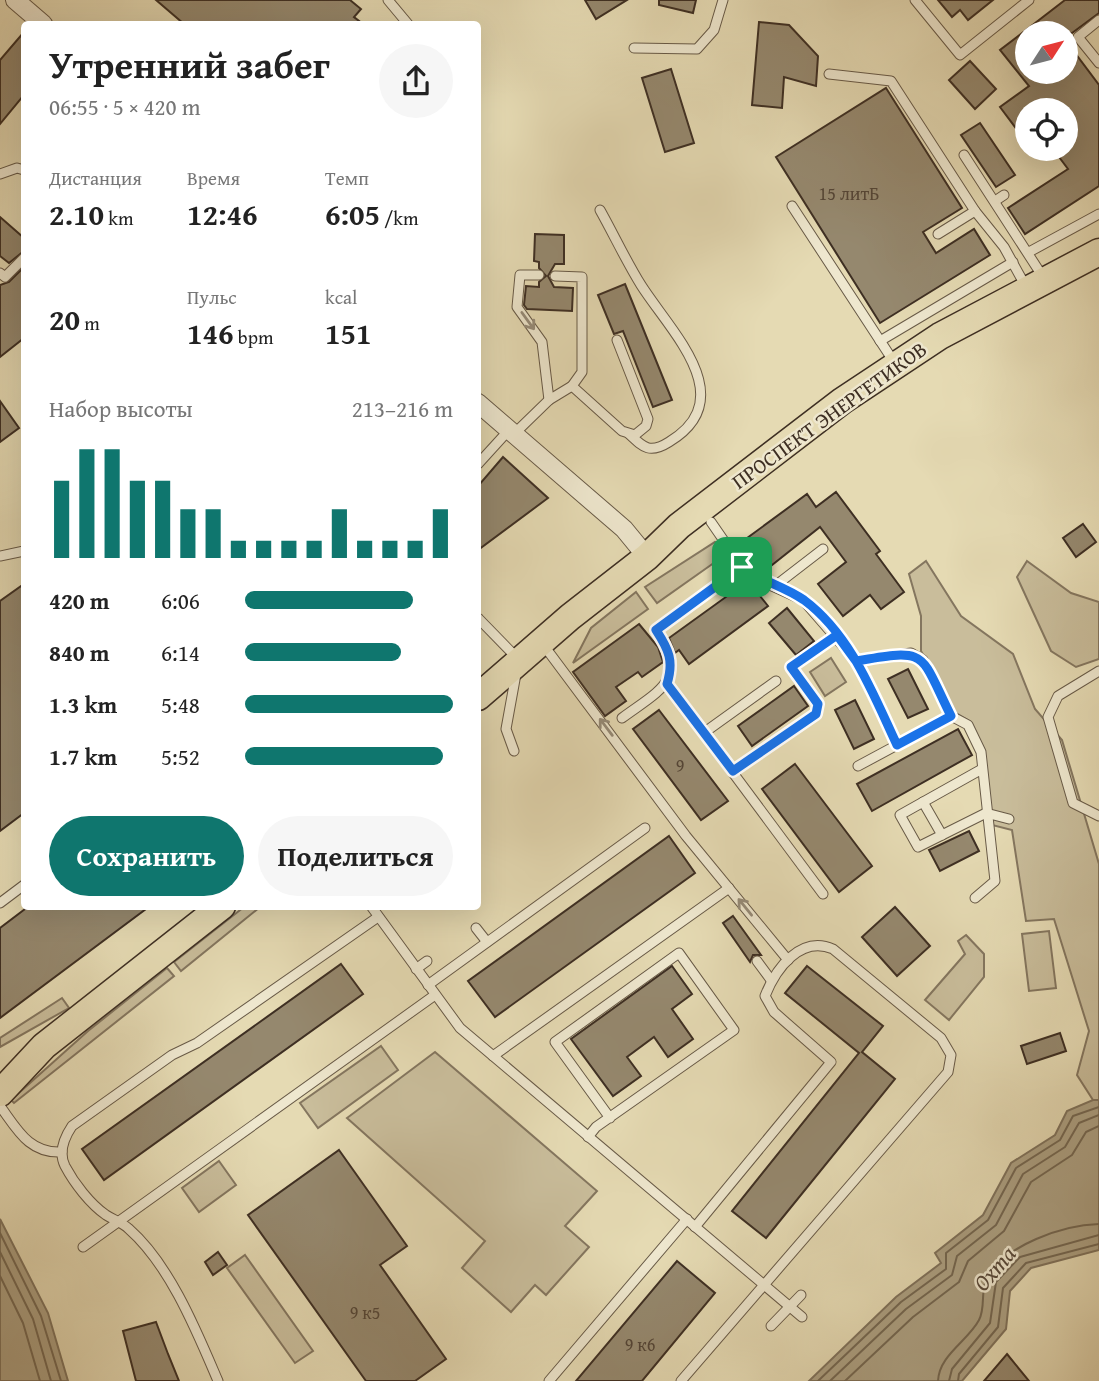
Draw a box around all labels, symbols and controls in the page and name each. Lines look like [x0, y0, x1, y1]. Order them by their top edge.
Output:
north arrow [1015, 21, 1078, 84]
map controls [1015, 21, 1078, 161]
text: Утренний забег [49, 36, 330, 92]
button: share [379, 44, 453, 118]
text: 06:55 · 5 × 420 m [49, 90, 201, 123]
button: locate [1015, 98, 1078, 161]
text: Дистанция [49, 164, 142, 192]
text: Время [187, 164, 240, 192]
text: Темп [325, 164, 369, 192]
house number: 15 литБ [819, 180, 879, 207]
text: 2.10 [49, 192, 104, 236]
text: 12:46 [187, 192, 258, 236]
text: 6:05 [325, 192, 380, 236]
text: km [104, 204, 133, 232]
text: /km [380, 204, 418, 232]
text: Пульс [187, 283, 237, 311]
text: kcal [325, 283, 357, 311]
text: 20 [49, 297, 80, 341]
text: m [80, 309, 100, 337]
text: 146 [187, 311, 234, 355]
text: 151 [325, 311, 372, 355]
one-way arrow [521, 311, 535, 330]
text: bpm [234, 323, 273, 351]
street label: ПРОСПЕКТ ЭНЕРГЕТИКОВ [725, 334, 933, 496]
text: Набор высоты [49, 392, 193, 425]
text: 213–216 m [352, 392, 453, 425]
pin [712, 537, 772, 597]
icon: arrive [723, 548, 761, 586]
text: 420 m [49, 584, 110, 617]
text: 6:06 [161, 584, 200, 617]
text: 840 m [49, 636, 110, 669]
text: 6:14 [161, 636, 200, 669]
text: 1.3 km [49, 688, 117, 721]
text: 5:48 [161, 688, 200, 721]
one-way arrow [599, 718, 613, 737]
text: 1.7 km [49, 740, 117, 773]
text: 5:52 [161, 740, 200, 773]
house number: 9 [676, 752, 684, 779]
button: Сохранить [49, 816, 244, 896]
button: Поделиться [258, 816, 453, 896]
one-way arrow [737, 899, 752, 917]
water label: Охта [965, 1238, 1023, 1298]
house number: 9 к5 [350, 1299, 380, 1326]
house number: 9 к6 [625, 1331, 655, 1358]

